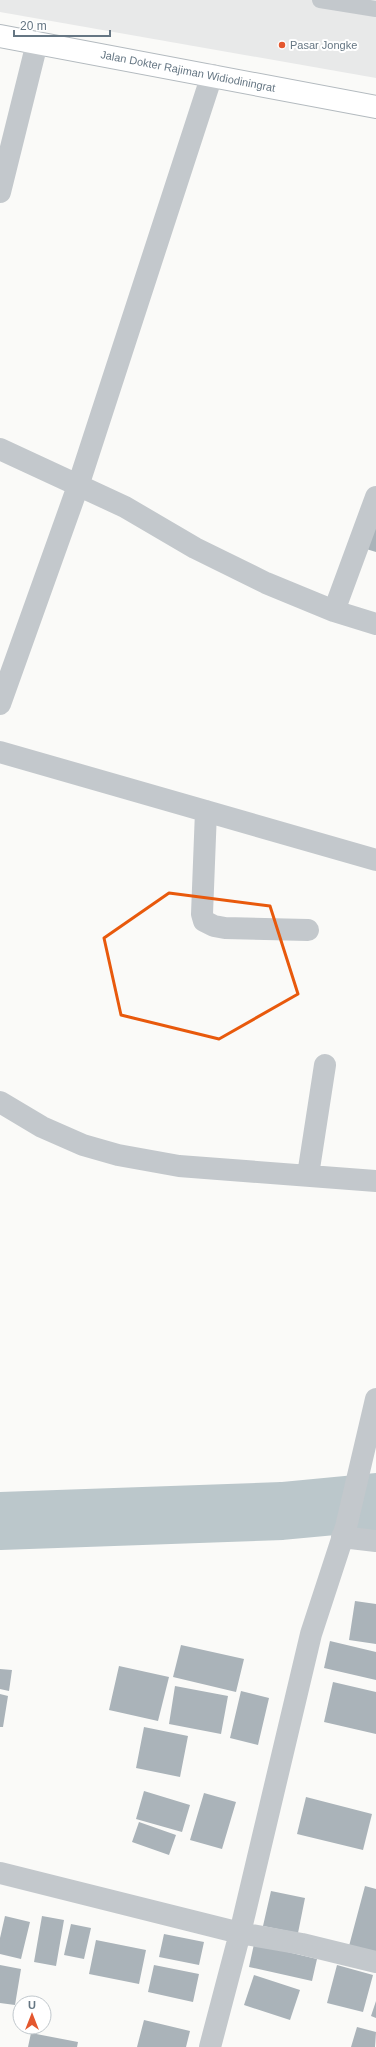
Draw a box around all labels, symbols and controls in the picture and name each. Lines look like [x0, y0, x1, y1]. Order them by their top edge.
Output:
scale bar [14, 12, 110, 38]
text: 20 m [20, 19, 47, 33]
place label: Pasar Jongke [290, 39, 357, 51]
marker: Pasar Jongke [277, 40, 287, 50]
street label: Jalan Dokter Rajiman Widiodiningrat [100, 48, 276, 94]
north arrow [12, 1995, 52, 2035]
text: U [28, 1999, 36, 2011]

